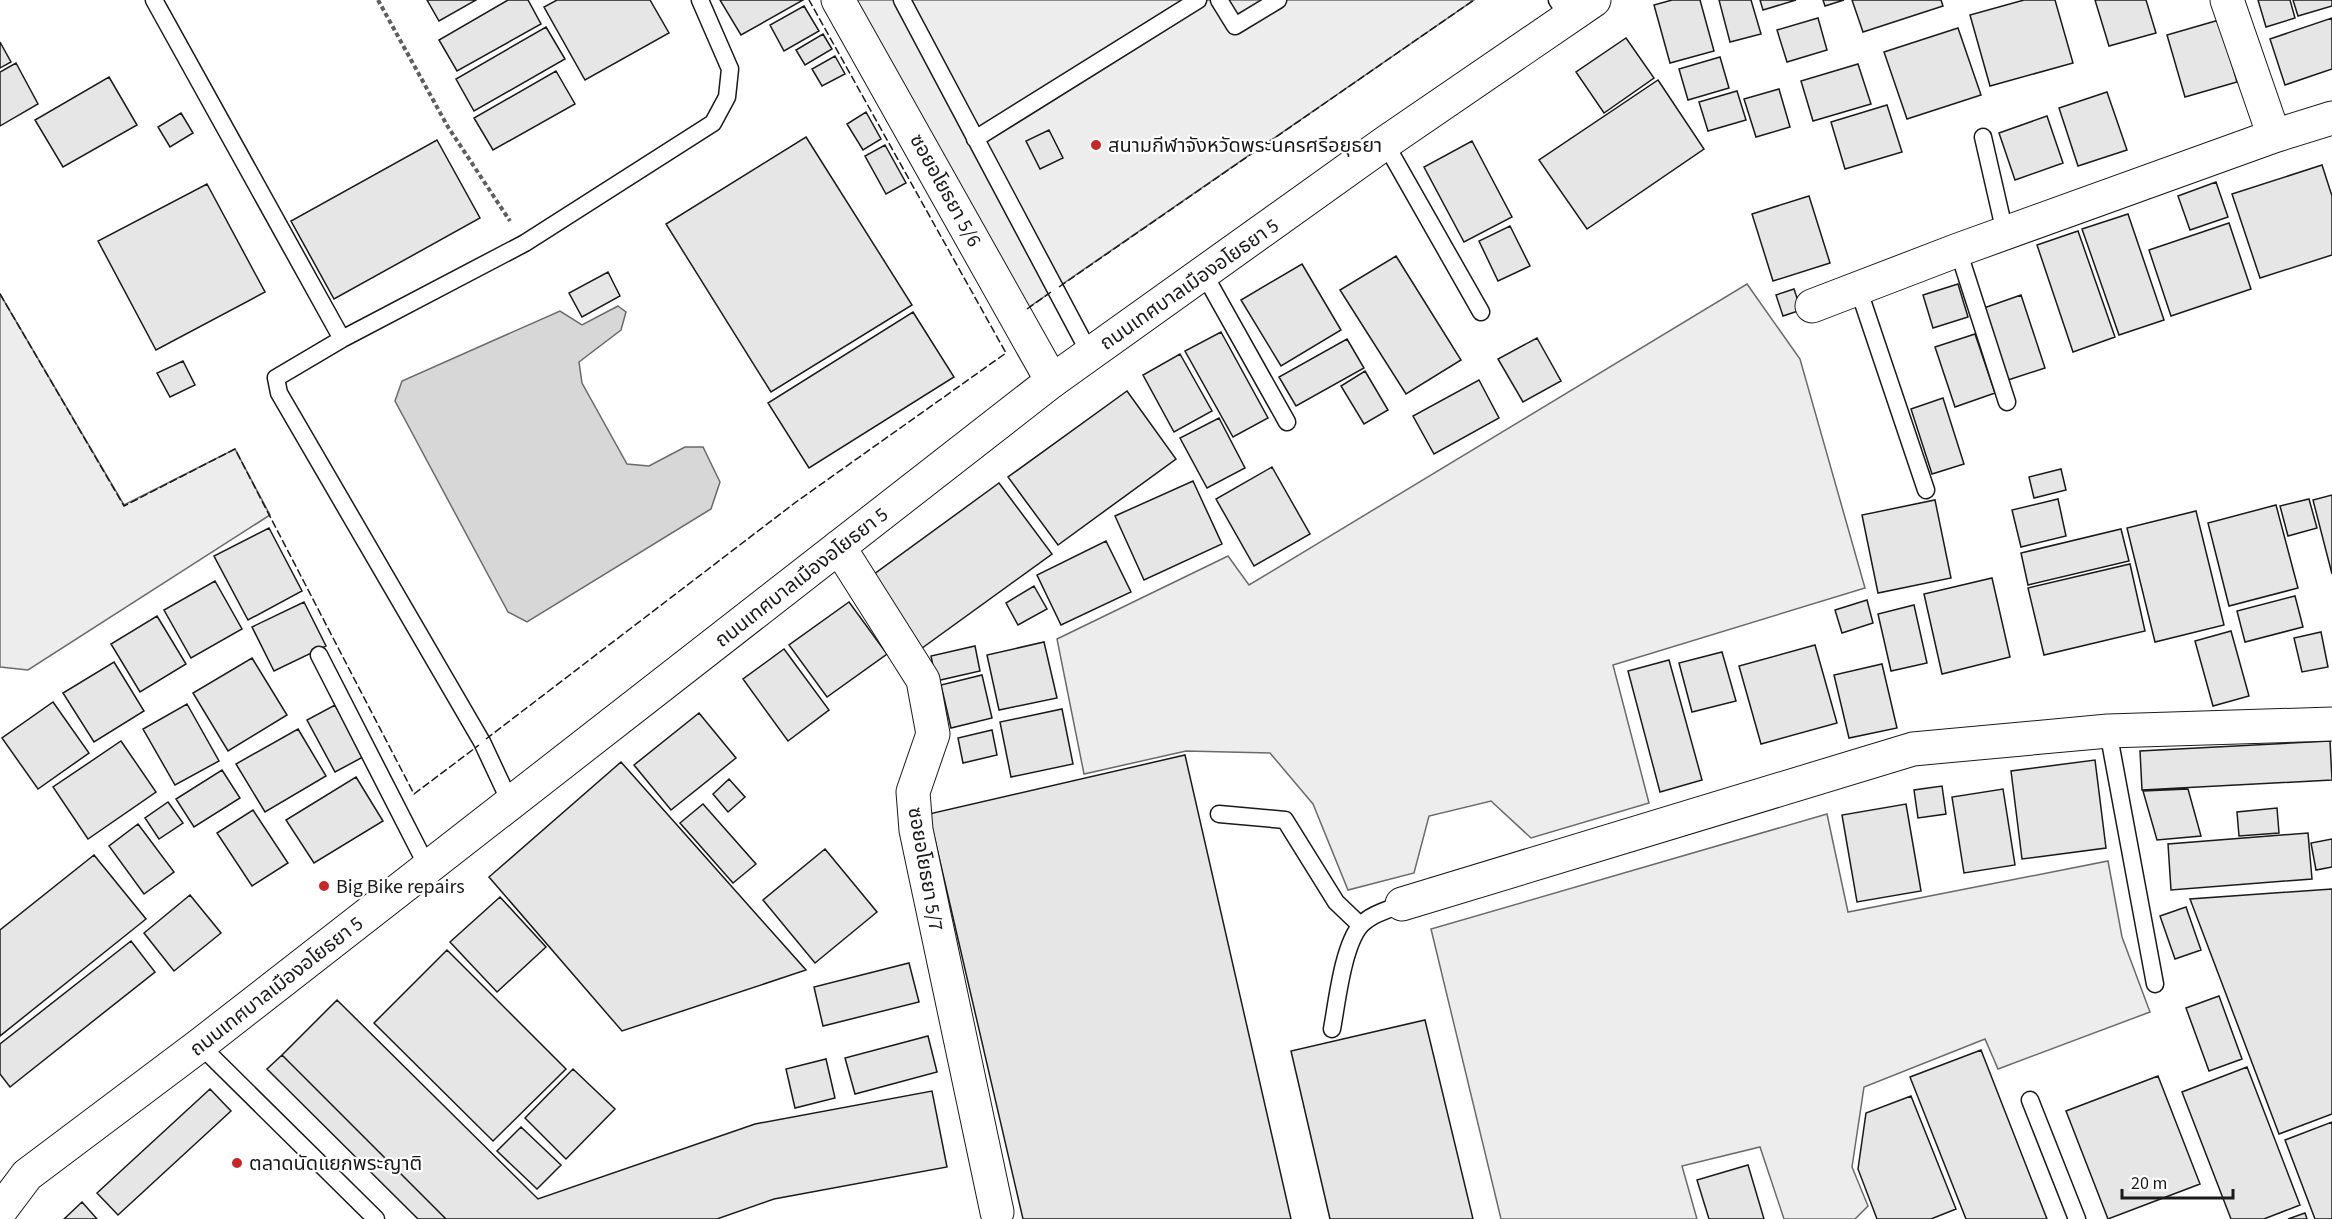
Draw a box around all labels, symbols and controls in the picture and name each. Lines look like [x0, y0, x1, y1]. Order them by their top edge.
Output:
street label: ซอยอโยธยา 5/6 [903, 129, 988, 252]
place label: สนามกีฬาจังหวัดพระนครศรีอยุธยา [1108, 132, 1382, 160]
marker: สนามกีฬาจังหวัดพระนครศรีอยุธยา [1089, 138, 1103, 152]
street label: ถนนเทศบาลเมืองอโยธยา 5 [1094, 212, 1285, 357]
street label: ถนนเทศบาลเมืองอโยธยา 5 [709, 501, 894, 654]
street label: ซอยอโยธยา 5/7 [900, 805, 950, 933]
place label: Big Bike repairs [336, 873, 465, 901]
marker: Big Bike repairs [317, 879, 331, 893]
street label: ถนนเทศบาลเมืองอโยธยา 5 [184, 910, 369, 1063]
place label: ตลาดนัดแยกพระญาติ [249, 1150, 422, 1178]
marker: ตลาดนัดแยกพระญาติ [230, 1156, 244, 1170]
scale bar [2122, 1162, 2233, 1200]
text: 20 m [2131, 1171, 2167, 1196]

